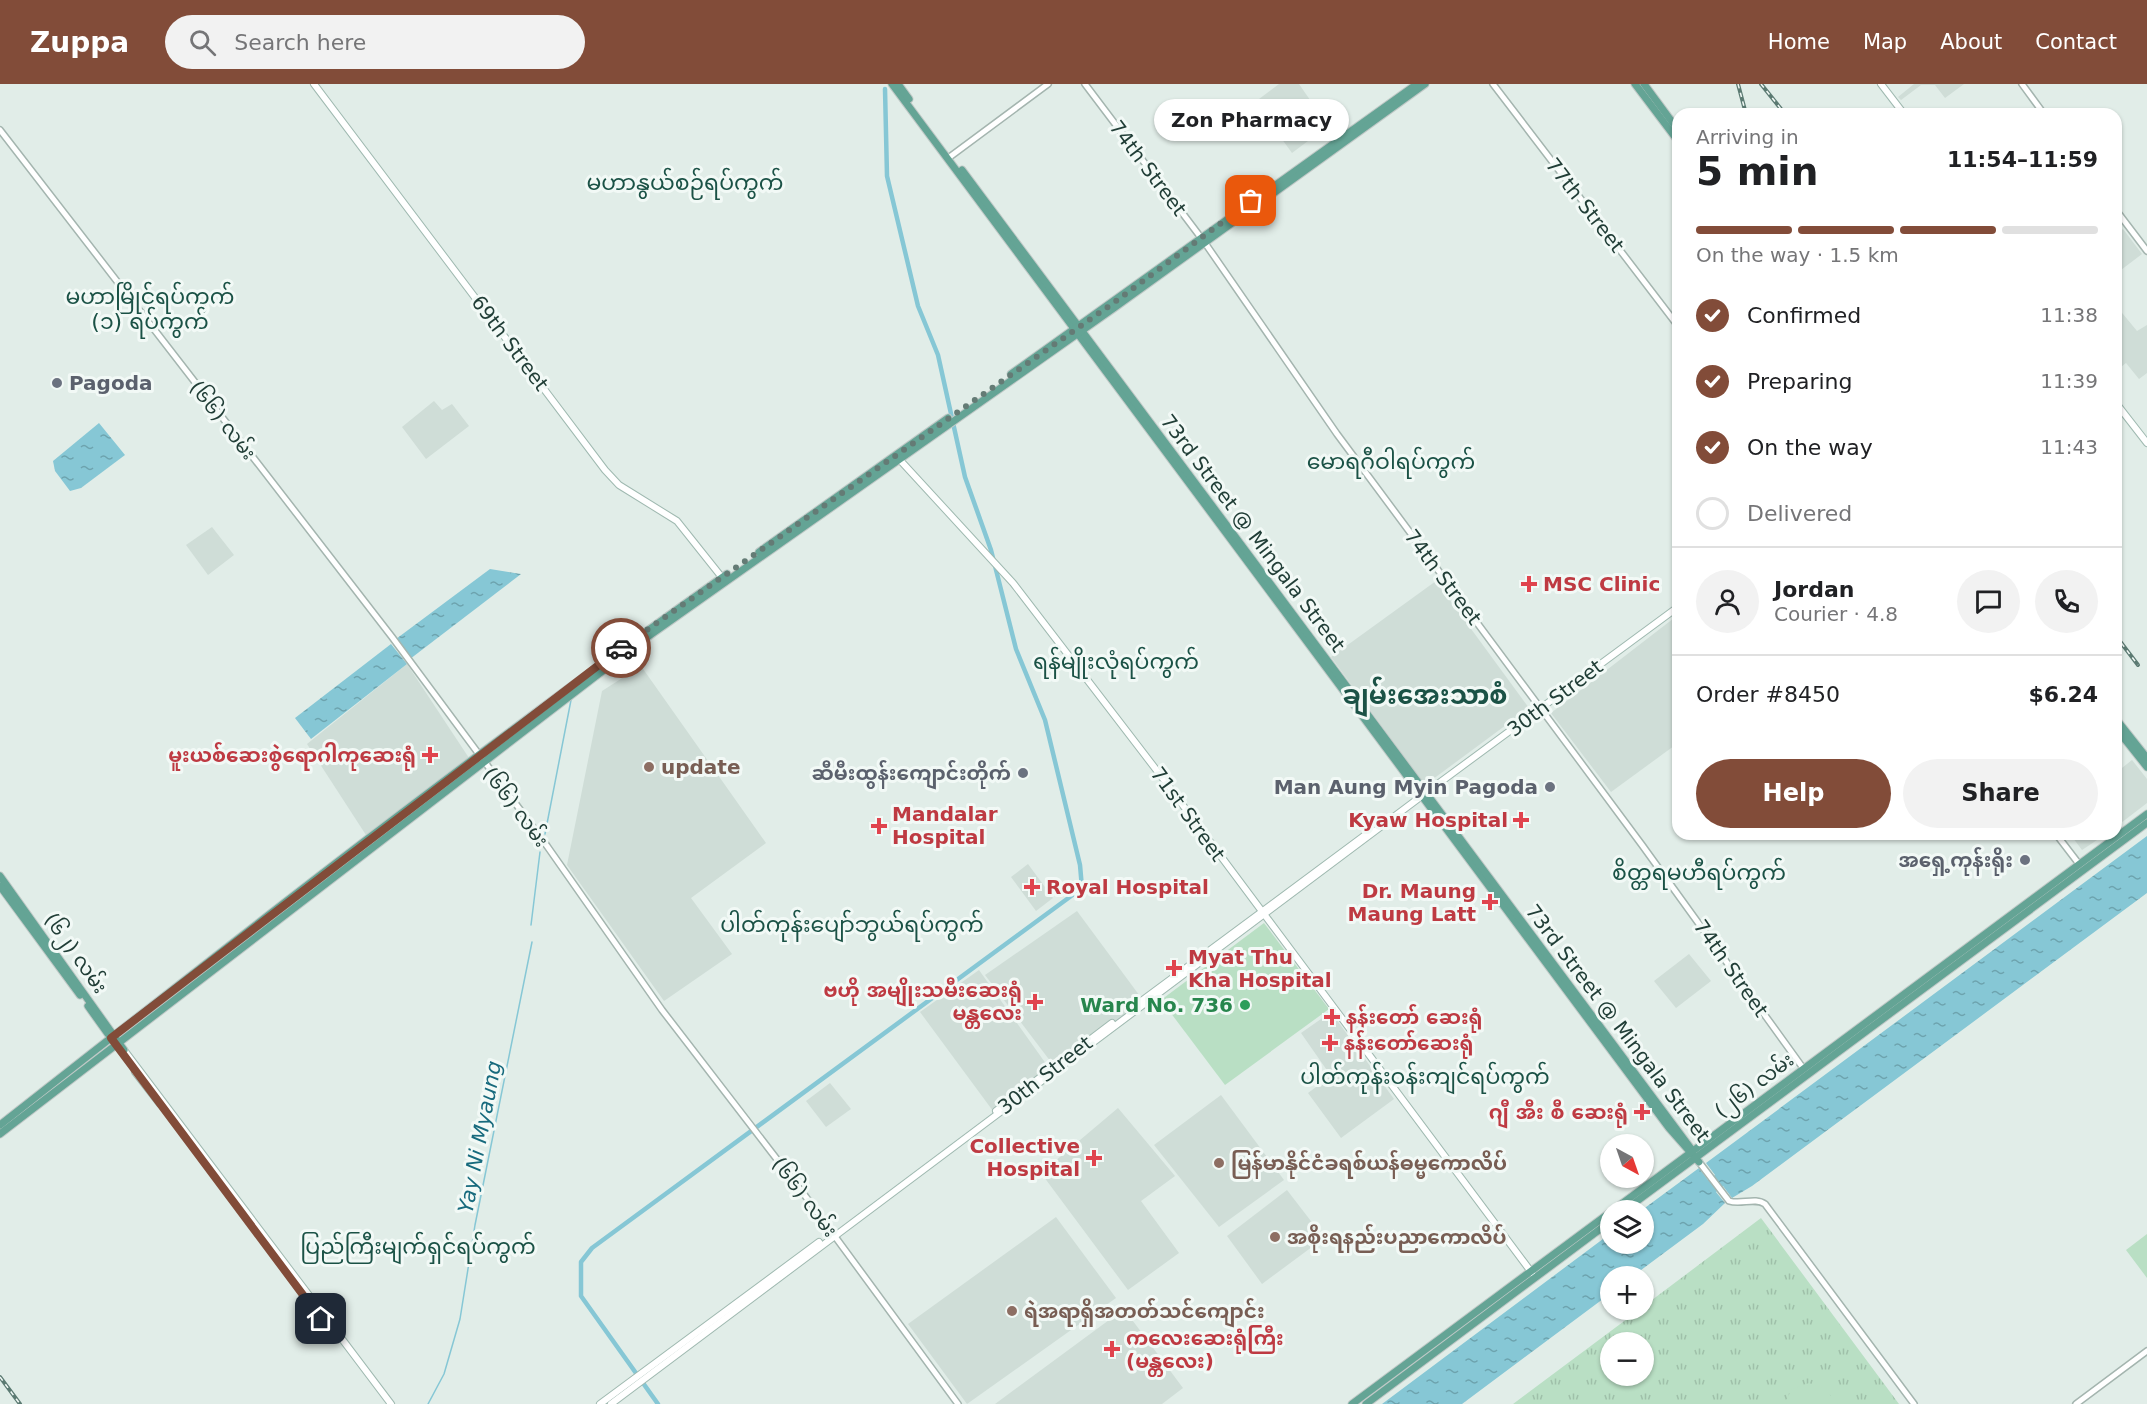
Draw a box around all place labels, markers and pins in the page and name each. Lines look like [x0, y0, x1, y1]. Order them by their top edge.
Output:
callout: Zon Pharmacy [1154, 99, 1348, 141]
pin [1225, 175, 1276, 226]
place label: Pagoda [69, 371, 153, 395]
marker: Pagoda [50, 376, 64, 390]
place label: MSC Clinic [1543, 572, 1660, 596]
marker: MSC Clinic [1520, 575, 1538, 593]
place label: မူးယစ်ဆေးစွဲရောဂါကုဆေးရုံ [168, 742, 416, 771]
marker: မူးယစ်ဆေးစွဲရောဂါကုဆေးရုံ [421, 746, 439, 764]
place label: update [661, 755, 741, 779]
marker: update [642, 760, 656, 774]
place label: ဆီမီးထွန်းကျောင်းတိုက် [812, 760, 1011, 790]
marker: ဆီမီးထွန်းကျောင်းတိုက် [1016, 766, 1030, 780]
place label: Man Aung Myin Pagoda [1274, 775, 1538, 799]
marker: Man Aung Myin Pagoda [1543, 780, 1557, 794]
place label: Mandalar Hospital [892, 802, 998, 849]
place label: Kyaw Hospital [1348, 808, 1508, 832]
marker: Kyaw Hospital [1512, 811, 1530, 829]
marker: Mandalar Hospital [870, 817, 888, 835]
place label: အရှေ့ကုန်းရိုး [1898, 847, 2013, 876]
marker: အရှေ့ကုန်းရိုး [2018, 853, 2032, 867]
place label: Royal Hospital [1046, 875, 1209, 899]
marker: Royal Hospital [1023, 878, 1041, 896]
place label: Dr. Maung Maung Latt [1347, 879, 1476, 926]
marker: Dr. Maung Maung Latt [1481, 893, 1499, 911]
place label: Myat Thu Kha Hospital [1188, 945, 1332, 992]
marker: Myat Thu Kha Hospital [1165, 959, 1183, 977]
place label: ဗဟို အမျိုးသမီးဆေးရုံ မန္တလေး [824, 977, 1022, 1029]
marker: ဗဟို အမျိုးသမီးဆေးရုံ မန္တလေး [1026, 993, 1044, 1011]
place label: Ward No. 736 [1080, 993, 1233, 1017]
marker: Ward No. 736 [1238, 998, 1252, 1012]
place label: နန်းတော် ဆေးရုံ [1346, 1004, 1483, 1033]
marker: နန်းတော် ဆေးရုံ [1323, 1008, 1341, 1026]
place label: နန်းတော်ဆေးရုံ [1344, 1030, 1474, 1059]
marker: နန်းတော်ဆေးရုံ [1321, 1034, 1339, 1052]
place label: ဂျီ အီး စီ ဆေးရုံ [1489, 1099, 1628, 1129]
marker: ဂျီ အီး စီ ဆေးရုံ [1633, 1103, 1651, 1121]
place label: Collective Hospital [969, 1134, 1080, 1181]
marker: Collective Hospital [1085, 1149, 1103, 1167]
place label: မြန်မာနိုင်ငံခရစ်ယန်ဓမ္မကောလိပ် [1231, 1150, 1507, 1179]
marker: မြန်မာနိုင်ငံခရစ်ယန်ဓမ္မကောလိပ် [1212, 1156, 1226, 1170]
place label: အစိုးရနည်းပညာကောလိပ် [1287, 1224, 1507, 1253]
marker: အစိုးရနည်းပညာကောလိပ် [1268, 1230, 1282, 1244]
pin [295, 1293, 346, 1344]
place label: ရဲအရာရှိအတတ်သင်ကျောင်း [1024, 1298, 1265, 1328]
marker: ရဲအရာရှိအတတ်သင်ကျောင်း [1005, 1304, 1019, 1318]
place label: ကလေးဆေးရုံကြီး (မန္တလေး) [1126, 1325, 1284, 1377]
marker: ကလေးဆေးရုံကြီး (မန္တလေး) [1103, 1340, 1121, 1358]

